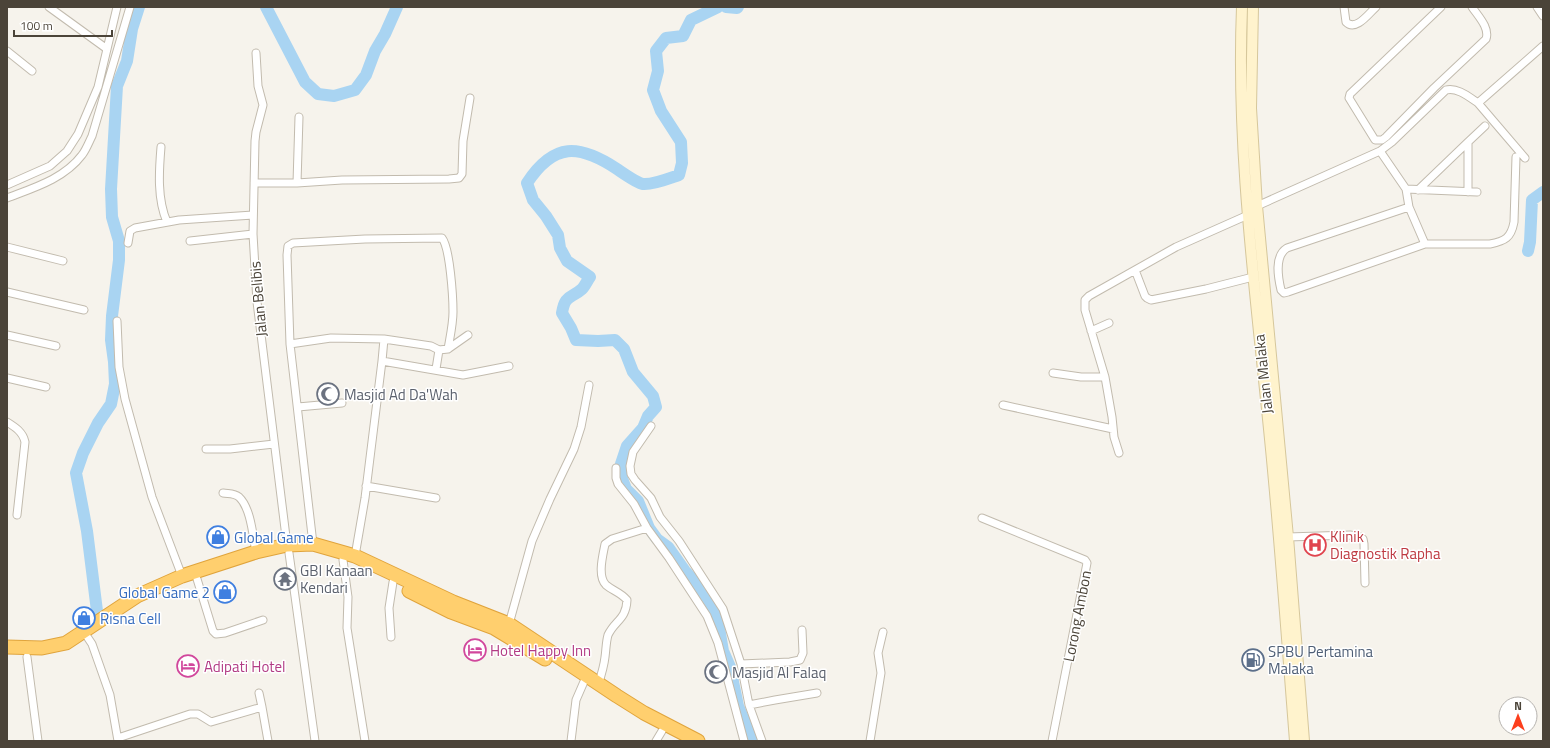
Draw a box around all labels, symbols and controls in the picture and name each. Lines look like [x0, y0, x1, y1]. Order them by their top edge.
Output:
scale bar [14, 12, 112, 38]
text: 100 m [20, 16, 53, 35]
street label: Jalan Belibis [243, 260, 273, 338]
street label: Jalan Malaka [1247, 333, 1279, 415]
mosque icon: Masjid Ad Da'Wah [315, 381, 341, 407]
place label: Masjid Ad Da'Wah [344, 383, 458, 406]
shop icon: Global Game [205, 524, 231, 550]
place label: Klinik Diagnostik Rapha [1330, 525, 1441, 565]
place label: Global Game [234, 526, 314, 549]
hospital icon: Klinik Diagnostik Rapha [1302, 532, 1328, 558]
place label: GBI Kanaan Kendari [300, 559, 373, 599]
temple icon: GBI Kanaan Kendari [272, 566, 298, 592]
street label: Lorong Ambon [1057, 568, 1097, 664]
shop icon: Global Game 2 [212, 579, 238, 605]
place label: Global Game 2 [119, 581, 210, 604]
shop icon: Risna Cell [71, 605, 97, 631]
place label: Risna Cell [100, 607, 161, 630]
hotel icon: Hotel Happy Inn [462, 637, 488, 663]
place label: Hotel Happy Inn [490, 639, 591, 662]
place label: SPBU Pertamina Malaka [1268, 640, 1373, 680]
fuel station icon: SPBU Pertamina Malaka [1240, 647, 1266, 673]
hotel icon: Adipati Hotel [175, 653, 201, 679]
place label: Adipati Hotel [204, 655, 286, 678]
mosque icon: Masjid Al Falaq [703, 659, 729, 685]
place label: Masjid Al Falaq [732, 661, 826, 684]
north arrow [1498, 696, 1538, 736]
text: N [1514, 698, 1522, 714]

